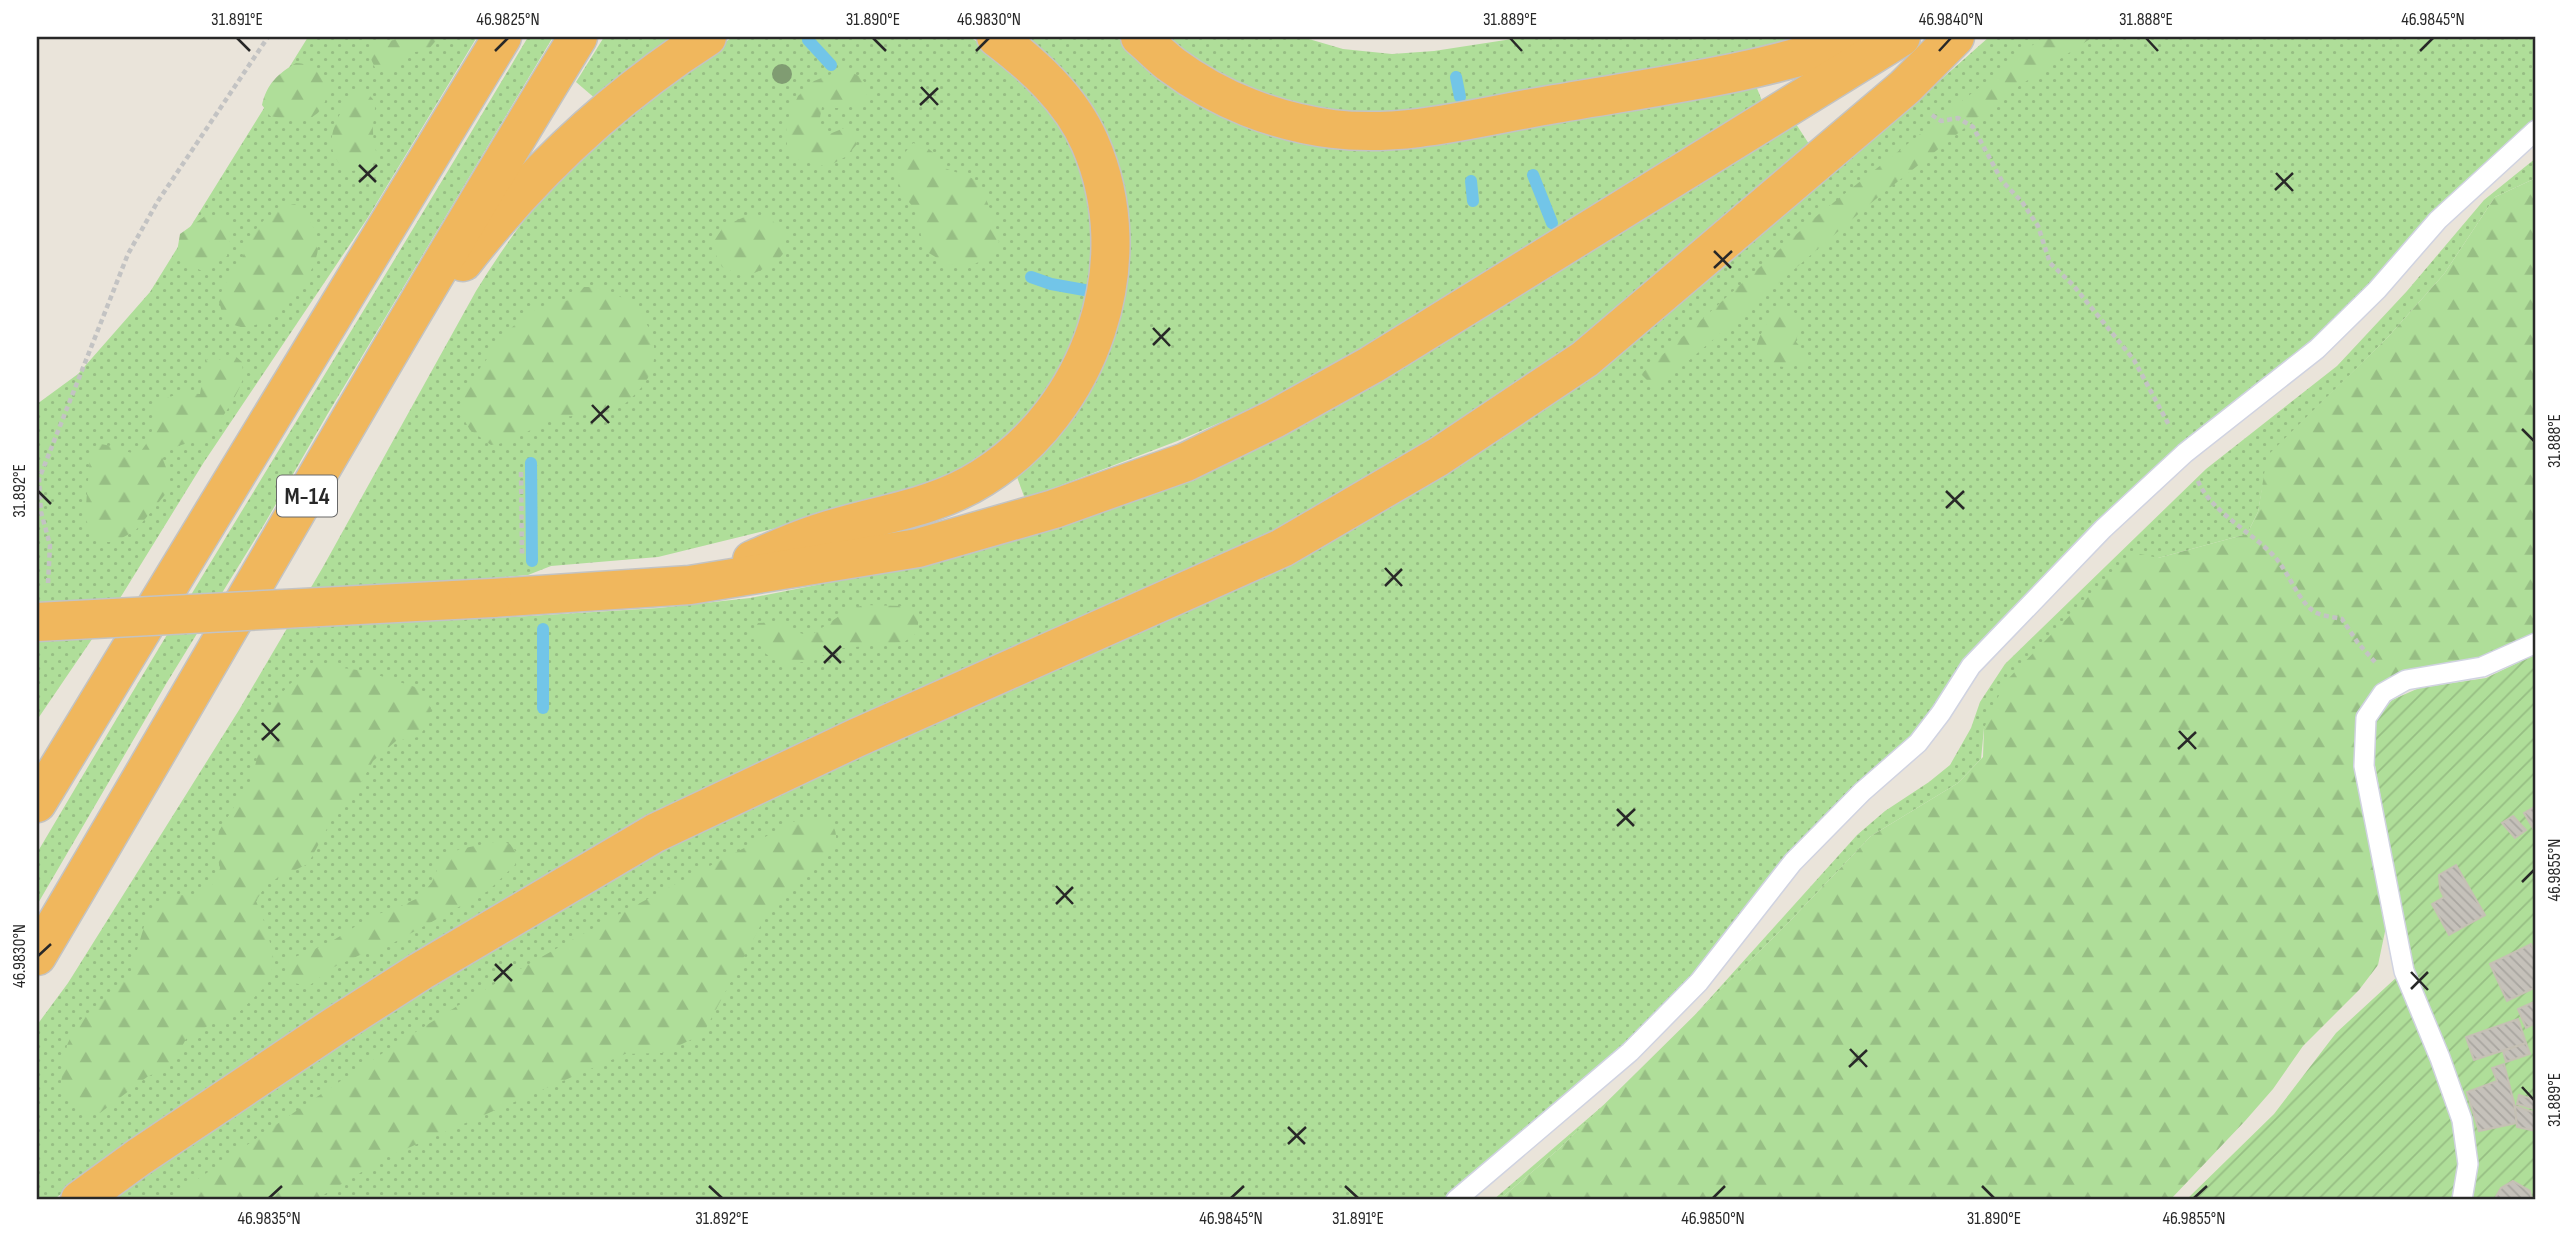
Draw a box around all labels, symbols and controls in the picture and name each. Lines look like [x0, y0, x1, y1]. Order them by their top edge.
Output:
text: 31.891°E [211, 9, 263, 30]
text: 46.9825°N [476, 9, 540, 30]
text: 31.890°E [846, 9, 900, 30]
text: 46.9830°N [957, 9, 1021, 30]
text: 31.889°E [1483, 9, 1537, 30]
text: 46.9840°N [1919, 9, 1983, 30]
text: 31.888°E [2119, 9, 2173, 30]
text: 46.9845°N [2401, 9, 2465, 30]
text: 31.888°E [2544, 414, 2565, 468]
text: 31.892°E [9, 464, 30, 518]
road number: М-14 [277, 476, 337, 516]
text: 46.9855°N [2544, 839, 2565, 901]
text: 46.9830°N [9, 924, 30, 988]
text: 31.889°E [2544, 1073, 2565, 1127]
text: 46.9835°N [237, 1208, 301, 1229]
text: 31.892°E [695, 1208, 749, 1229]
text: 46.9845°N [1199, 1208, 1263, 1229]
text: 31.891°E [1332, 1208, 1384, 1229]
text: 46.9850°N [1681, 1208, 1745, 1229]
text: 31.890°E [1967, 1208, 2021, 1229]
text: 46.9855°N [2163, 1208, 2225, 1229]

